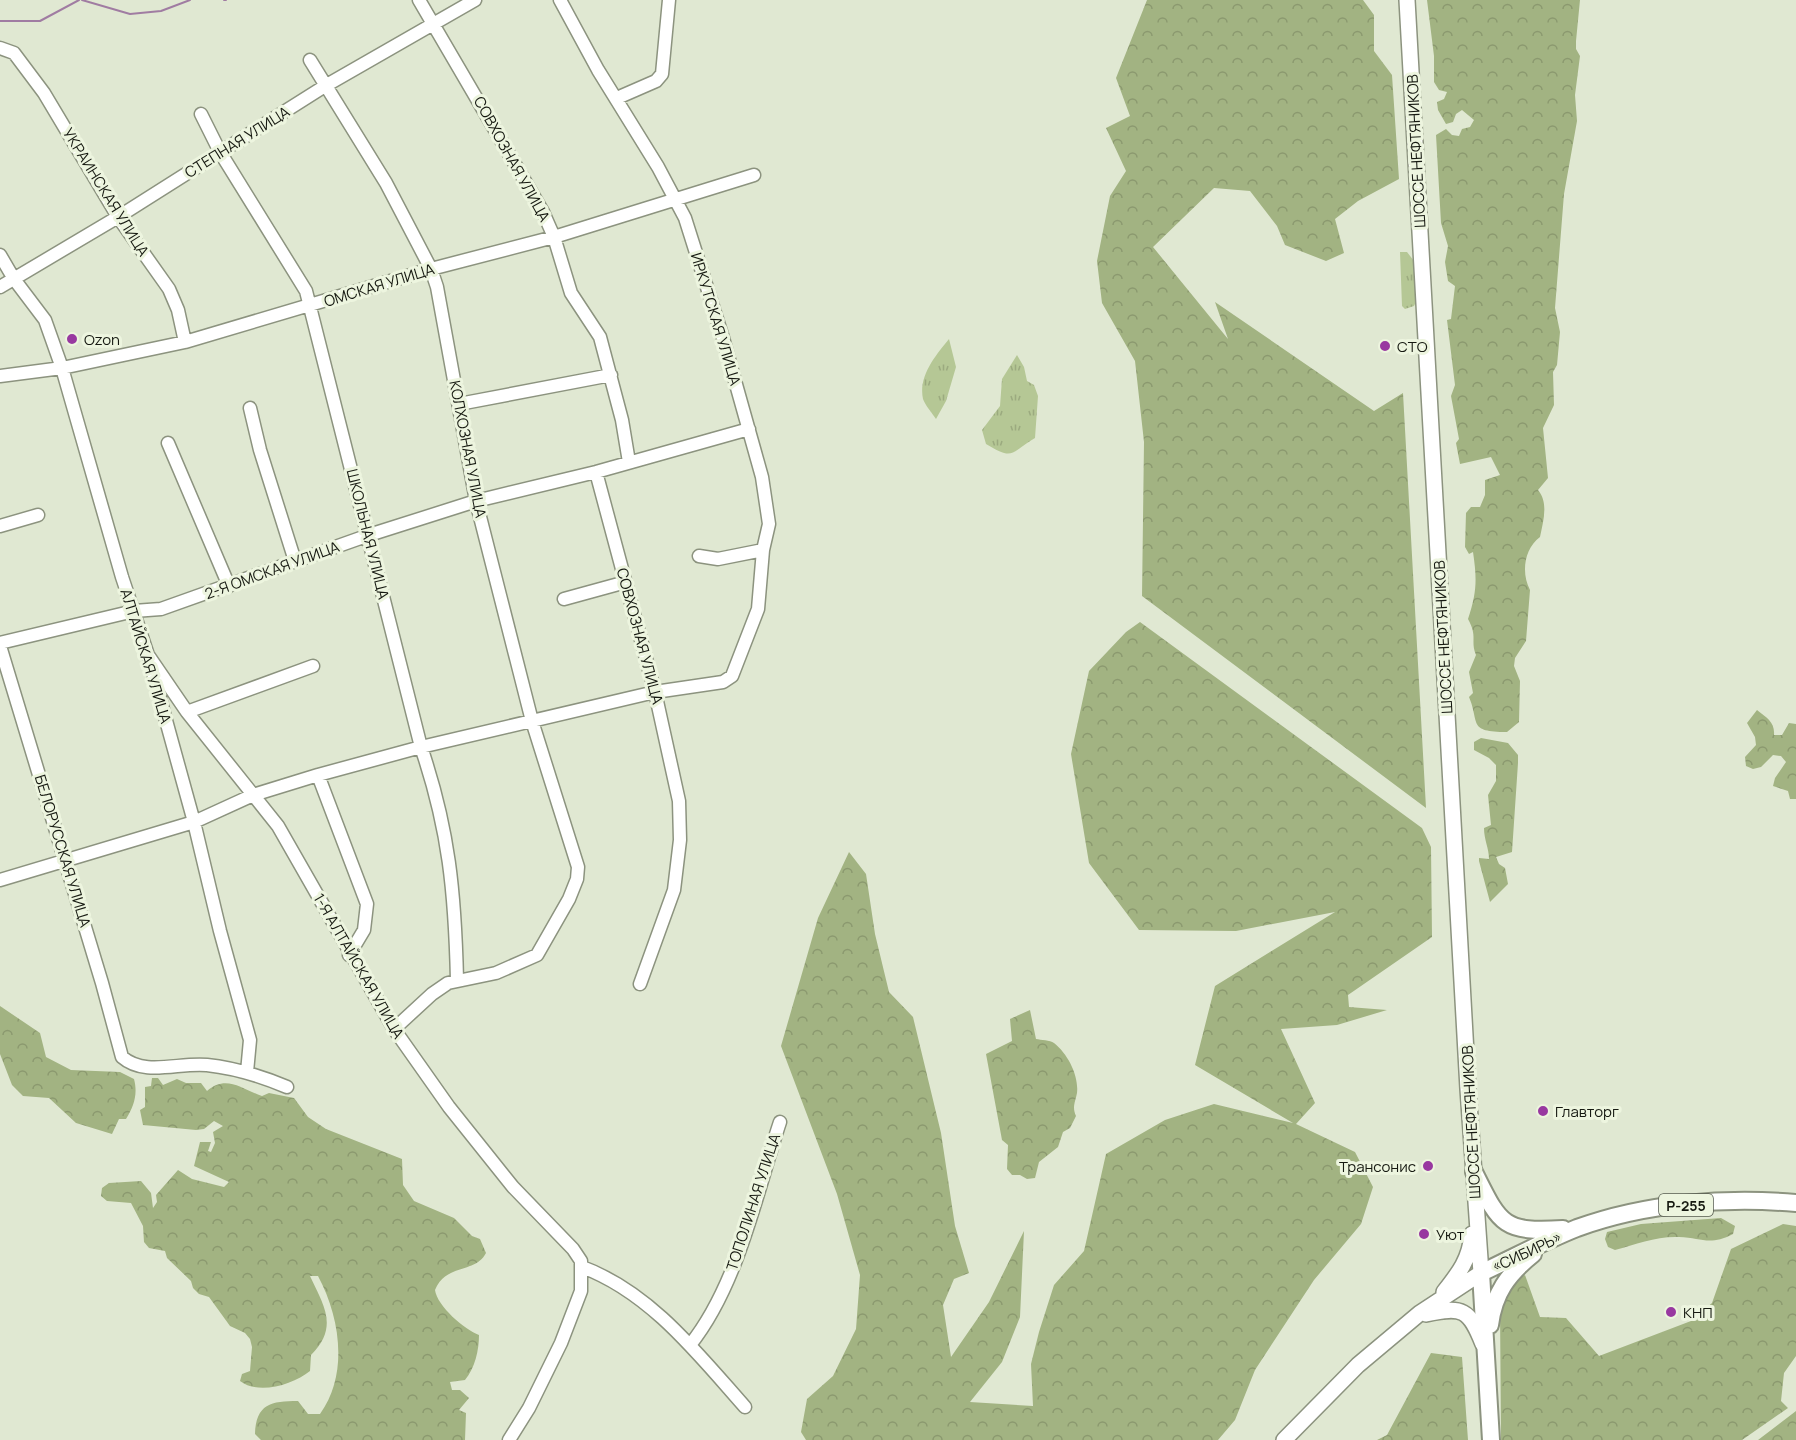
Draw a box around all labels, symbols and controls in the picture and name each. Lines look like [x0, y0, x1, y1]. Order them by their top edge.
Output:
street label: ШОССЕ НЕФТЯНИКОВ [1401, 74, 1431, 228]
street label: СОВХОЗНАЯ УЛИЦА [469, 93, 555, 226]
street label: СТЕПНАЯ УЛИЦА [180, 101, 294, 183]
street label: УКРАИНСКАЯ УЛИЦА [58, 124, 154, 261]
street label: ИРКУТСКАЯ УЛИЦА [686, 250, 746, 388]
street label: ОМСКАЯ УЛИЦА [321, 258, 437, 312]
place label: Ozon [84, 329, 120, 350]
marker: Ozon [65, 332, 79, 346]
place label: СТО [1397, 336, 1428, 357]
marker: СТО [1378, 339, 1392, 353]
street label: КОЛХОЗНАЯ УЛИЦА [444, 379, 492, 520]
street label: ШКОЛЬНАЯ УЛИЦА [342, 467, 394, 602]
street label: 2-Я ОМСКАЯ УЛИЦА [202, 536, 343, 604]
street label: ШОССЕ НЕФТЯНИКОВ [1428, 560, 1458, 714]
street label: СОВХОЗНАЯ УЛИЦА [612, 566, 668, 707]
street label: АЛТАЙСКАЯ УЛИЦА [116, 586, 177, 726]
street label: БЕЛОРУССКАЯ УЛИЦА [30, 772, 96, 930]
street label: 1-Я АЛТАЙСКАЯ УЛИЦА [309, 890, 409, 1043]
street label: ШОССЕ НЕФТЯНИКОВ [1456, 1045, 1486, 1199]
place label: Главторг [1555, 1101, 1619, 1122]
marker: Главторг [1536, 1104, 1550, 1118]
street label: ТОПОЛИНАЯ УЛИЦА [721, 1130, 785, 1273]
place label: Трансонис [1339, 1156, 1416, 1177]
marker: Трансонис [1421, 1159, 1435, 1173]
road number: Р-255 [1659, 1194, 1713, 1216]
place label: Уют [1436, 1224, 1465, 1245]
marker: Уют [1417, 1227, 1431, 1241]
street label: «СИБИРЬ» [1489, 1227, 1565, 1277]
place label: КНП [1683, 1302, 1713, 1323]
marker: КНП [1664, 1305, 1678, 1319]

